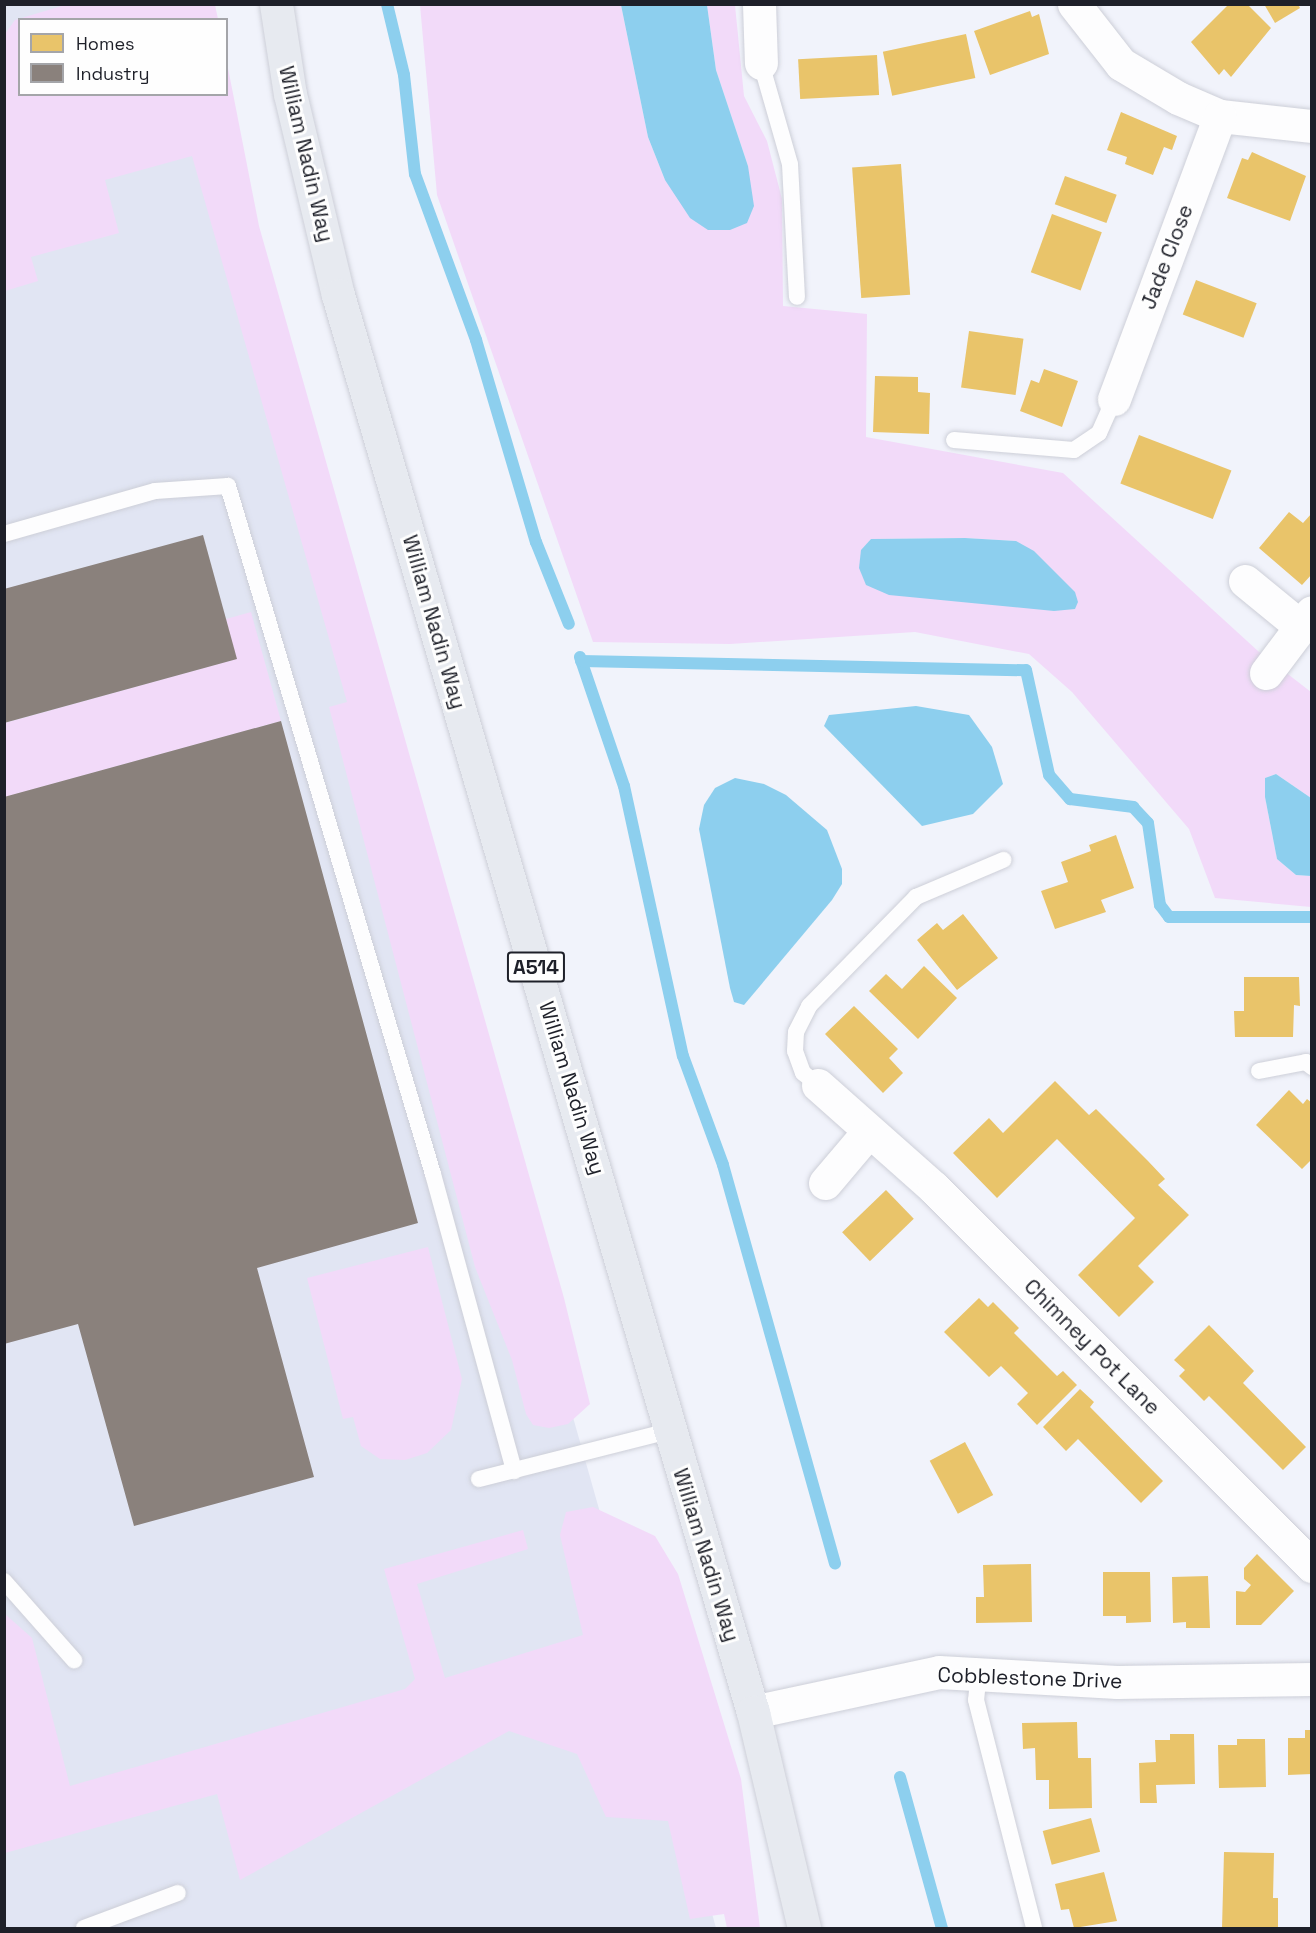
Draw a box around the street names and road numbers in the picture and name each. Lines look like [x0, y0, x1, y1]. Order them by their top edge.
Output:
street label: William Nadin Way [273, 63, 339, 245]
street label: Jade Close [1135, 201, 1199, 313]
street label: William Nadin Way [397, 532, 471, 712]
road number: A514 [506, 950, 566, 984]
street label: William Nadin Way [534, 998, 610, 1178]
street label: Chimney Pot Lane [1019, 1274, 1165, 1420]
street label: William Nadin Way [668, 1465, 744, 1645]
street label: Cobblestone Drive [937, 1662, 1123, 1694]

